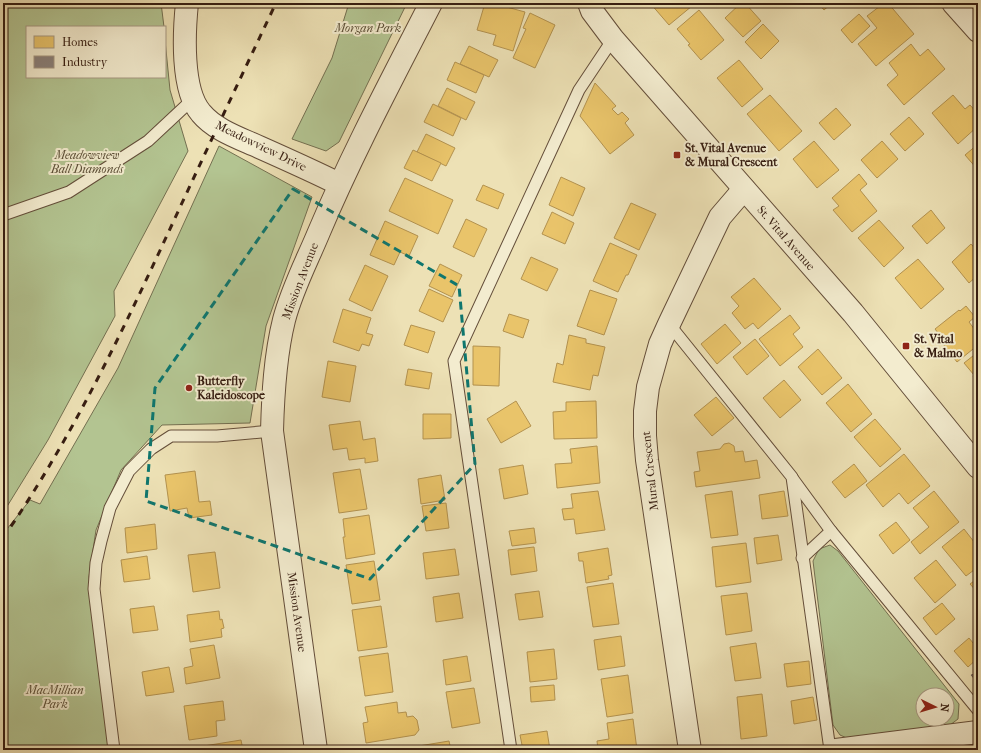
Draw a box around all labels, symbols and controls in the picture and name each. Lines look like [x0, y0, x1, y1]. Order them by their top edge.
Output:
park label: Morgan Park [334, 21, 401, 35]
legend [26, 26, 166, 78]
text: Homes [62, 35, 98, 49]
text: Industry [62, 55, 108, 69]
street label: Meadowview Drive [213, 118, 309, 174]
place label: St. Vital Avenue & Mural Crescent [685, 141, 778, 169]
park label: Meadowview Ball Diamonds [50, 148, 123, 176]
marker: St. Vital Avenue & Mural Crescent [672, 150, 682, 160]
street label: St. Vital Avenue [754, 203, 818, 273]
street label: Mission Avenue [279, 241, 321, 321]
place label: St. Vital & Malmo [914, 332, 962, 360]
marker: St. Vital & Malmo [901, 341, 911, 351]
place label: Butterfly Kaleidoscope [197, 374, 265, 403]
marker: Butterfly Kaleidoscope [184, 383, 194, 393]
street label: Mural Crescent [639, 430, 661, 512]
street label: Mission Avenue [284, 571, 310, 653]
park label: MacMillian Park [25, 683, 84, 711]
north arrow [915, 687, 955, 727]
text: N [938, 703, 951, 713]

